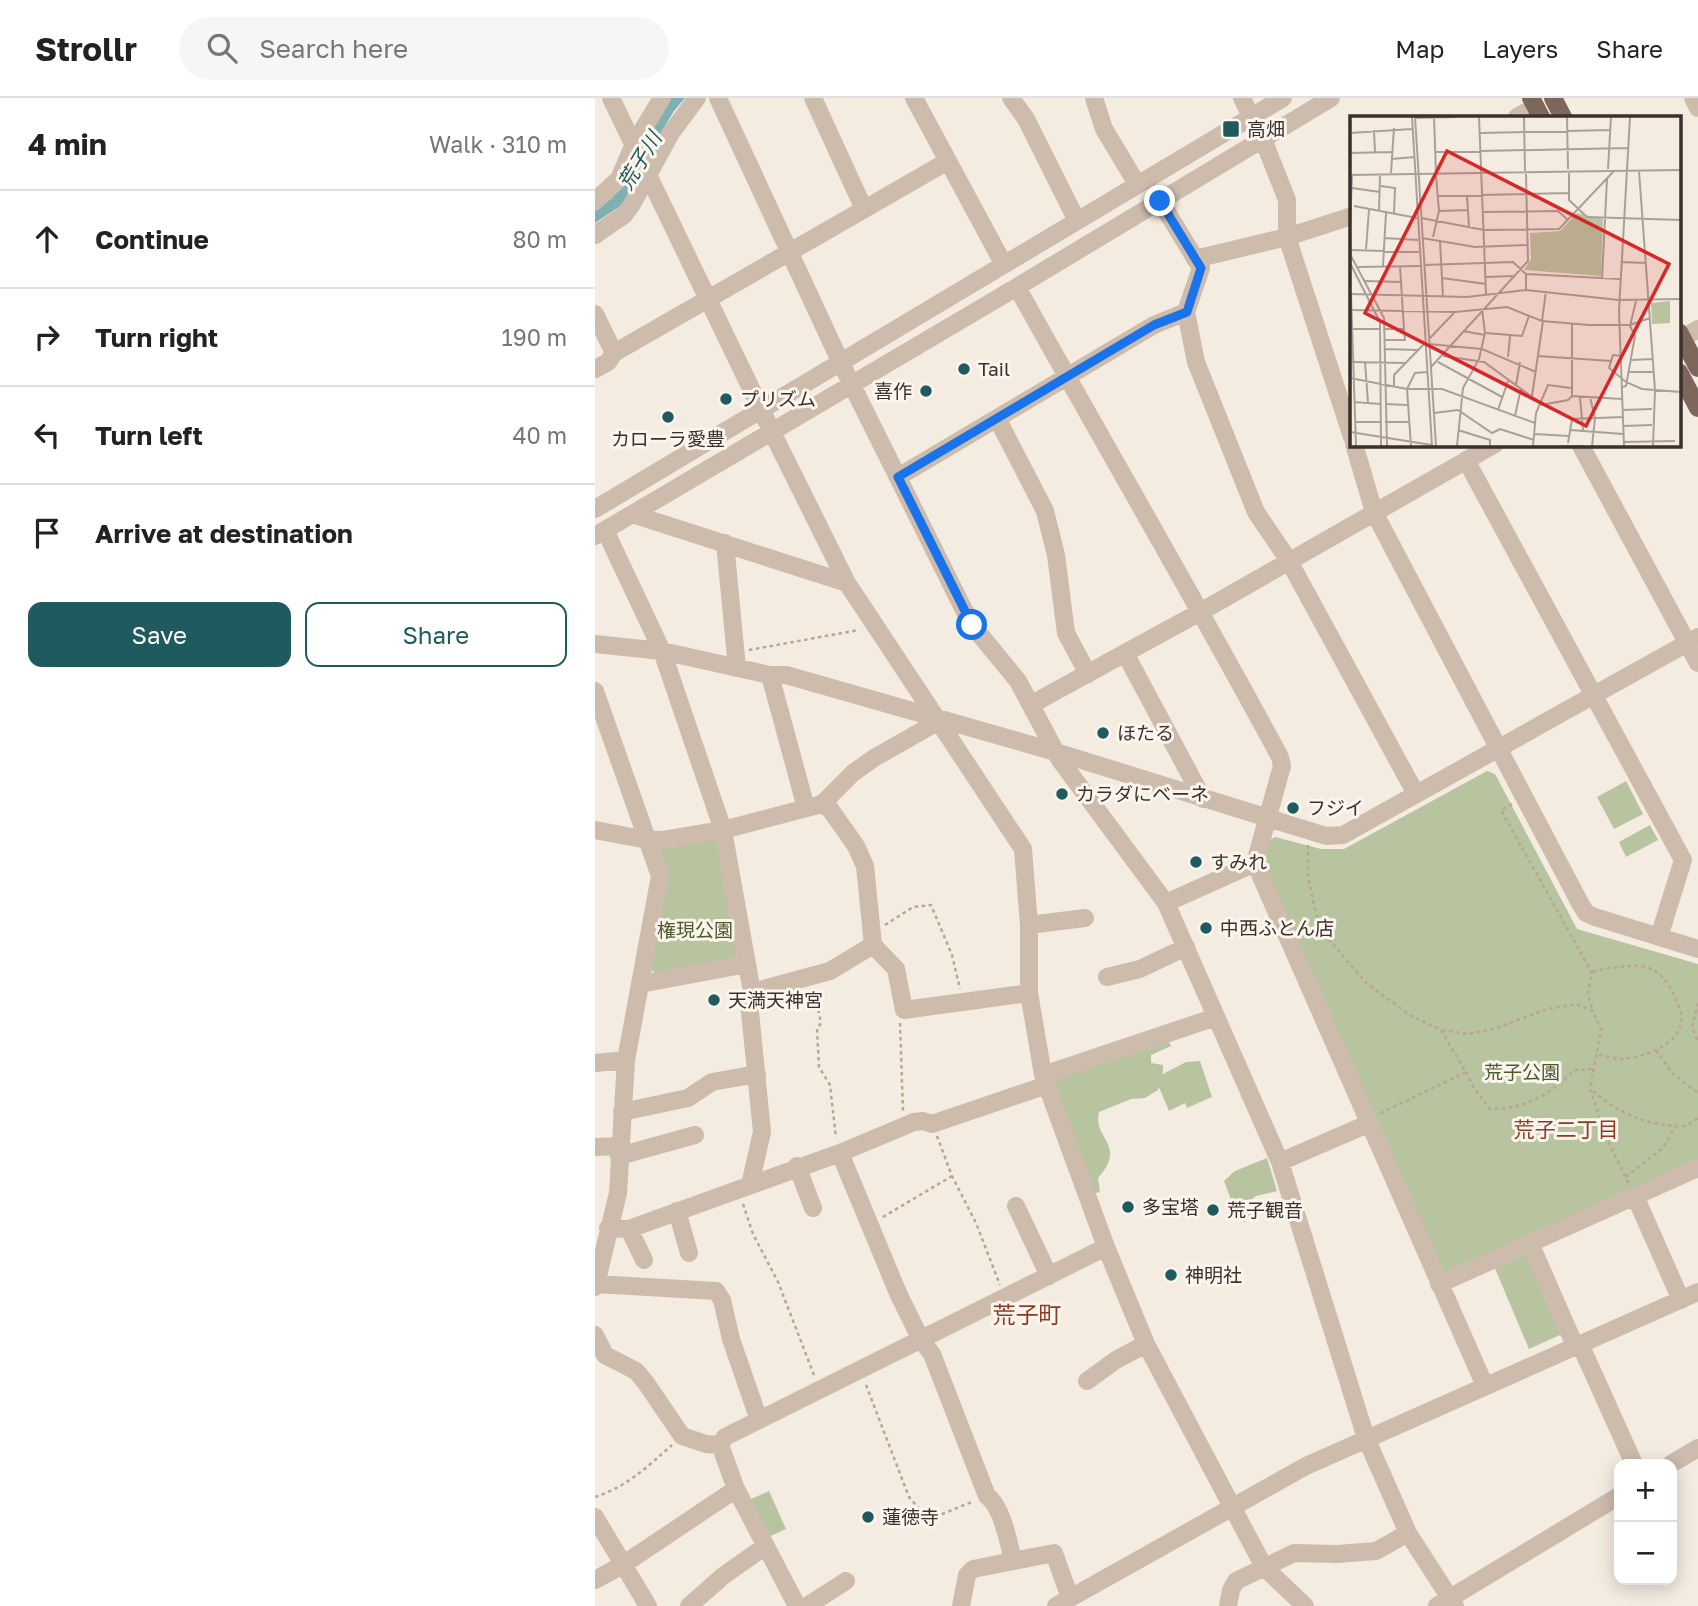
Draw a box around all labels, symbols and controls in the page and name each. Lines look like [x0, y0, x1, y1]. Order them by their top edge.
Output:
search box [179, 17, 669, 80]
text: Strollr [35, 29, 137, 68]
icon: search [203, 29, 241, 67]
text: Search here [259, 33, 408, 64]
text: Map [1395, 34, 1444, 63]
text: Layers [1482, 34, 1558, 63]
text: Share [1596, 34, 1663, 63]
inset map [1350, 116, 1681, 446]
place label: 高畑 [1247, 117, 1285, 140]
marker: 高畑 [1221, 119, 1241, 139]
water label: 荒子川 [612, 125, 668, 194]
text: 4 min [28, 126, 107, 162]
text: Walk · 310 m [429, 130, 567, 158]
route end [1144, 185, 1175, 216]
icon: ahead [28, 220, 66, 258]
text: Continue [95, 224, 209, 255]
text: 80 m [513, 225, 567, 253]
icon: right [28, 318, 66, 356]
text: Turn right [95, 322, 218, 353]
text: 190 m [502, 323, 567, 351]
place label: Tail [978, 357, 1010, 380]
marker: Tail [956, 361, 972, 377]
place label: 喜作 [874, 379, 912, 402]
marker: 喜作 [918, 383, 934, 399]
place label: プリズム [740, 387, 816, 410]
marker: プリズム [718, 391, 734, 407]
marker: カローラ愛豊 [660, 409, 676, 425]
icon: left [28, 416, 66, 454]
text: Turn left [95, 420, 203, 451]
text: 40 m [513, 421, 567, 449]
place label: カローラ愛豊 [611, 427, 725, 450]
icon: arrive [28, 514, 66, 552]
text: Arrive at destination [95, 518, 353, 549]
button: Save [28, 602, 291, 667]
button: Share [305, 602, 567, 667]
route start [956, 609, 987, 640]
place label: ほたる [1117, 721, 1174, 744]
marker: ほたる [1095, 725, 1111, 741]
place label: カラダにベーネ [1076, 782, 1209, 805]
marker: カラダにベーネ [1054, 786, 1070, 802]
place label: フジイ [1307, 796, 1364, 819]
marker: フジイ [1285, 800, 1301, 816]
place label: すみれ [1210, 850, 1267, 873]
marker: すみれ [1188, 854, 1204, 870]
place label: 中西ふとん店 [1220, 916, 1334, 939]
park label: 権現公園 [657, 918, 733, 941]
marker: 中西ふとん店 [1198, 920, 1214, 936]
place label: 天満天神宮 [728, 988, 823, 1011]
marker: 天満天神宮 [706, 992, 722, 1008]
park label: 荒子公園 [1484, 1060, 1560, 1083]
district label: 荒子二丁目 [1514, 1116, 1619, 1142]
place label: 多宝塔 [1142, 1195, 1199, 1218]
place label: 荒子観音 [1227, 1198, 1303, 1221]
marker: 多宝塔 [1120, 1199, 1136, 1215]
marker: 荒子観音 [1205, 1202, 1221, 1218]
place label: 神明社 [1185, 1263, 1242, 1286]
marker: 神明社 [1163, 1267, 1179, 1283]
district label: 荒子町 [993, 1300, 1062, 1328]
map controls [1614, 1459, 1677, 1585]
button: + [1614, 1459, 1677, 1522]
place label: 蓮徳寺 [882, 1505, 939, 1528]
marker: 蓮徳寺 [860, 1509, 876, 1525]
button: − [1614, 1522, 1677, 1585]

